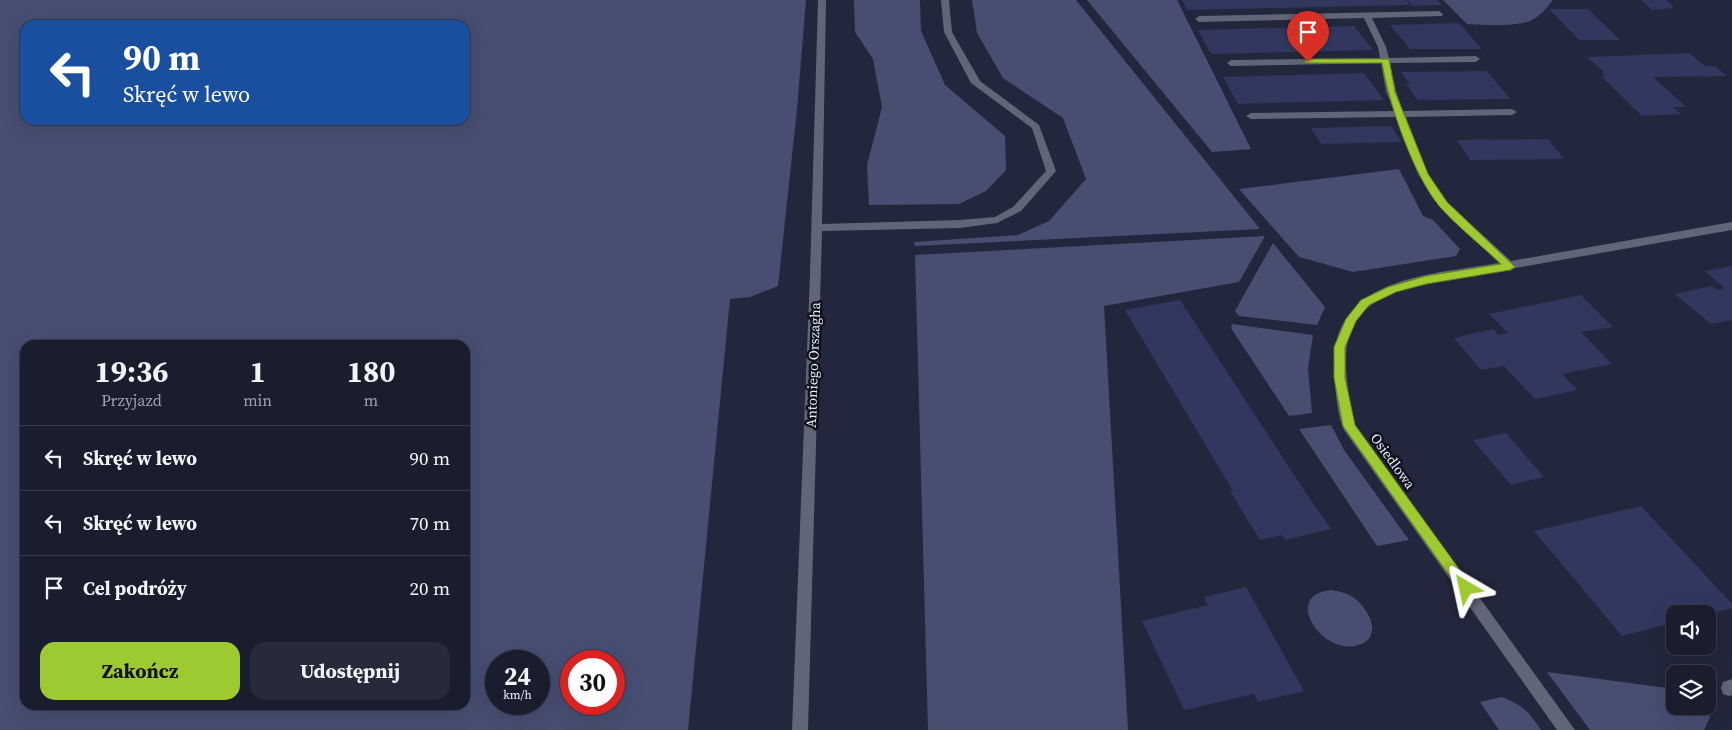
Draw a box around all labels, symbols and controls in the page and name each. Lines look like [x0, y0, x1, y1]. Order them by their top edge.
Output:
pin [1287, 11, 1329, 62]
icon: arrive [1294, 18, 1322, 46]
text: 90 m [123, 34, 200, 82]
icon: left [40, 40, 105, 105]
text: Skręć w lewo [123, 79, 250, 109]
street label: Antoniego Orszagha [801, 301, 825, 428]
text: 19:36 [95, 351, 169, 392]
text: 1 [249, 351, 266, 392]
text: 180 [347, 351, 395, 392]
text: Przyjazd [101, 389, 162, 411]
text: min [243, 389, 272, 411]
text: m [364, 389, 378, 411]
street label: Osiedlowa [1366, 429, 1421, 494]
icon: left [40, 444, 68, 472]
text: Skręć w lewo [83, 445, 197, 471]
text: 90 m [409, 445, 450, 471]
icon: left [40, 509, 68, 537]
text: Skręć w lewo [83, 510, 197, 536]
text: 70 m [409, 510, 450, 536]
position arrow [1439, 561, 1491, 613]
icon: arrive [40, 574, 68, 602]
text: Cel podróży [83, 575, 187, 601]
text: 20 m [409, 575, 450, 601]
map controls [1666, 605, 1716, 715]
button: sound [1666, 605, 1716, 655]
button: Zakończ [40, 642, 240, 700]
button: Udostępnij [250, 642, 450, 700]
speed limit sign: 30 [560, 650, 625, 715]
text: 24 [504, 659, 531, 693]
button: layers [1666, 665, 1716, 715]
text: km/h [503, 687, 532, 703]

